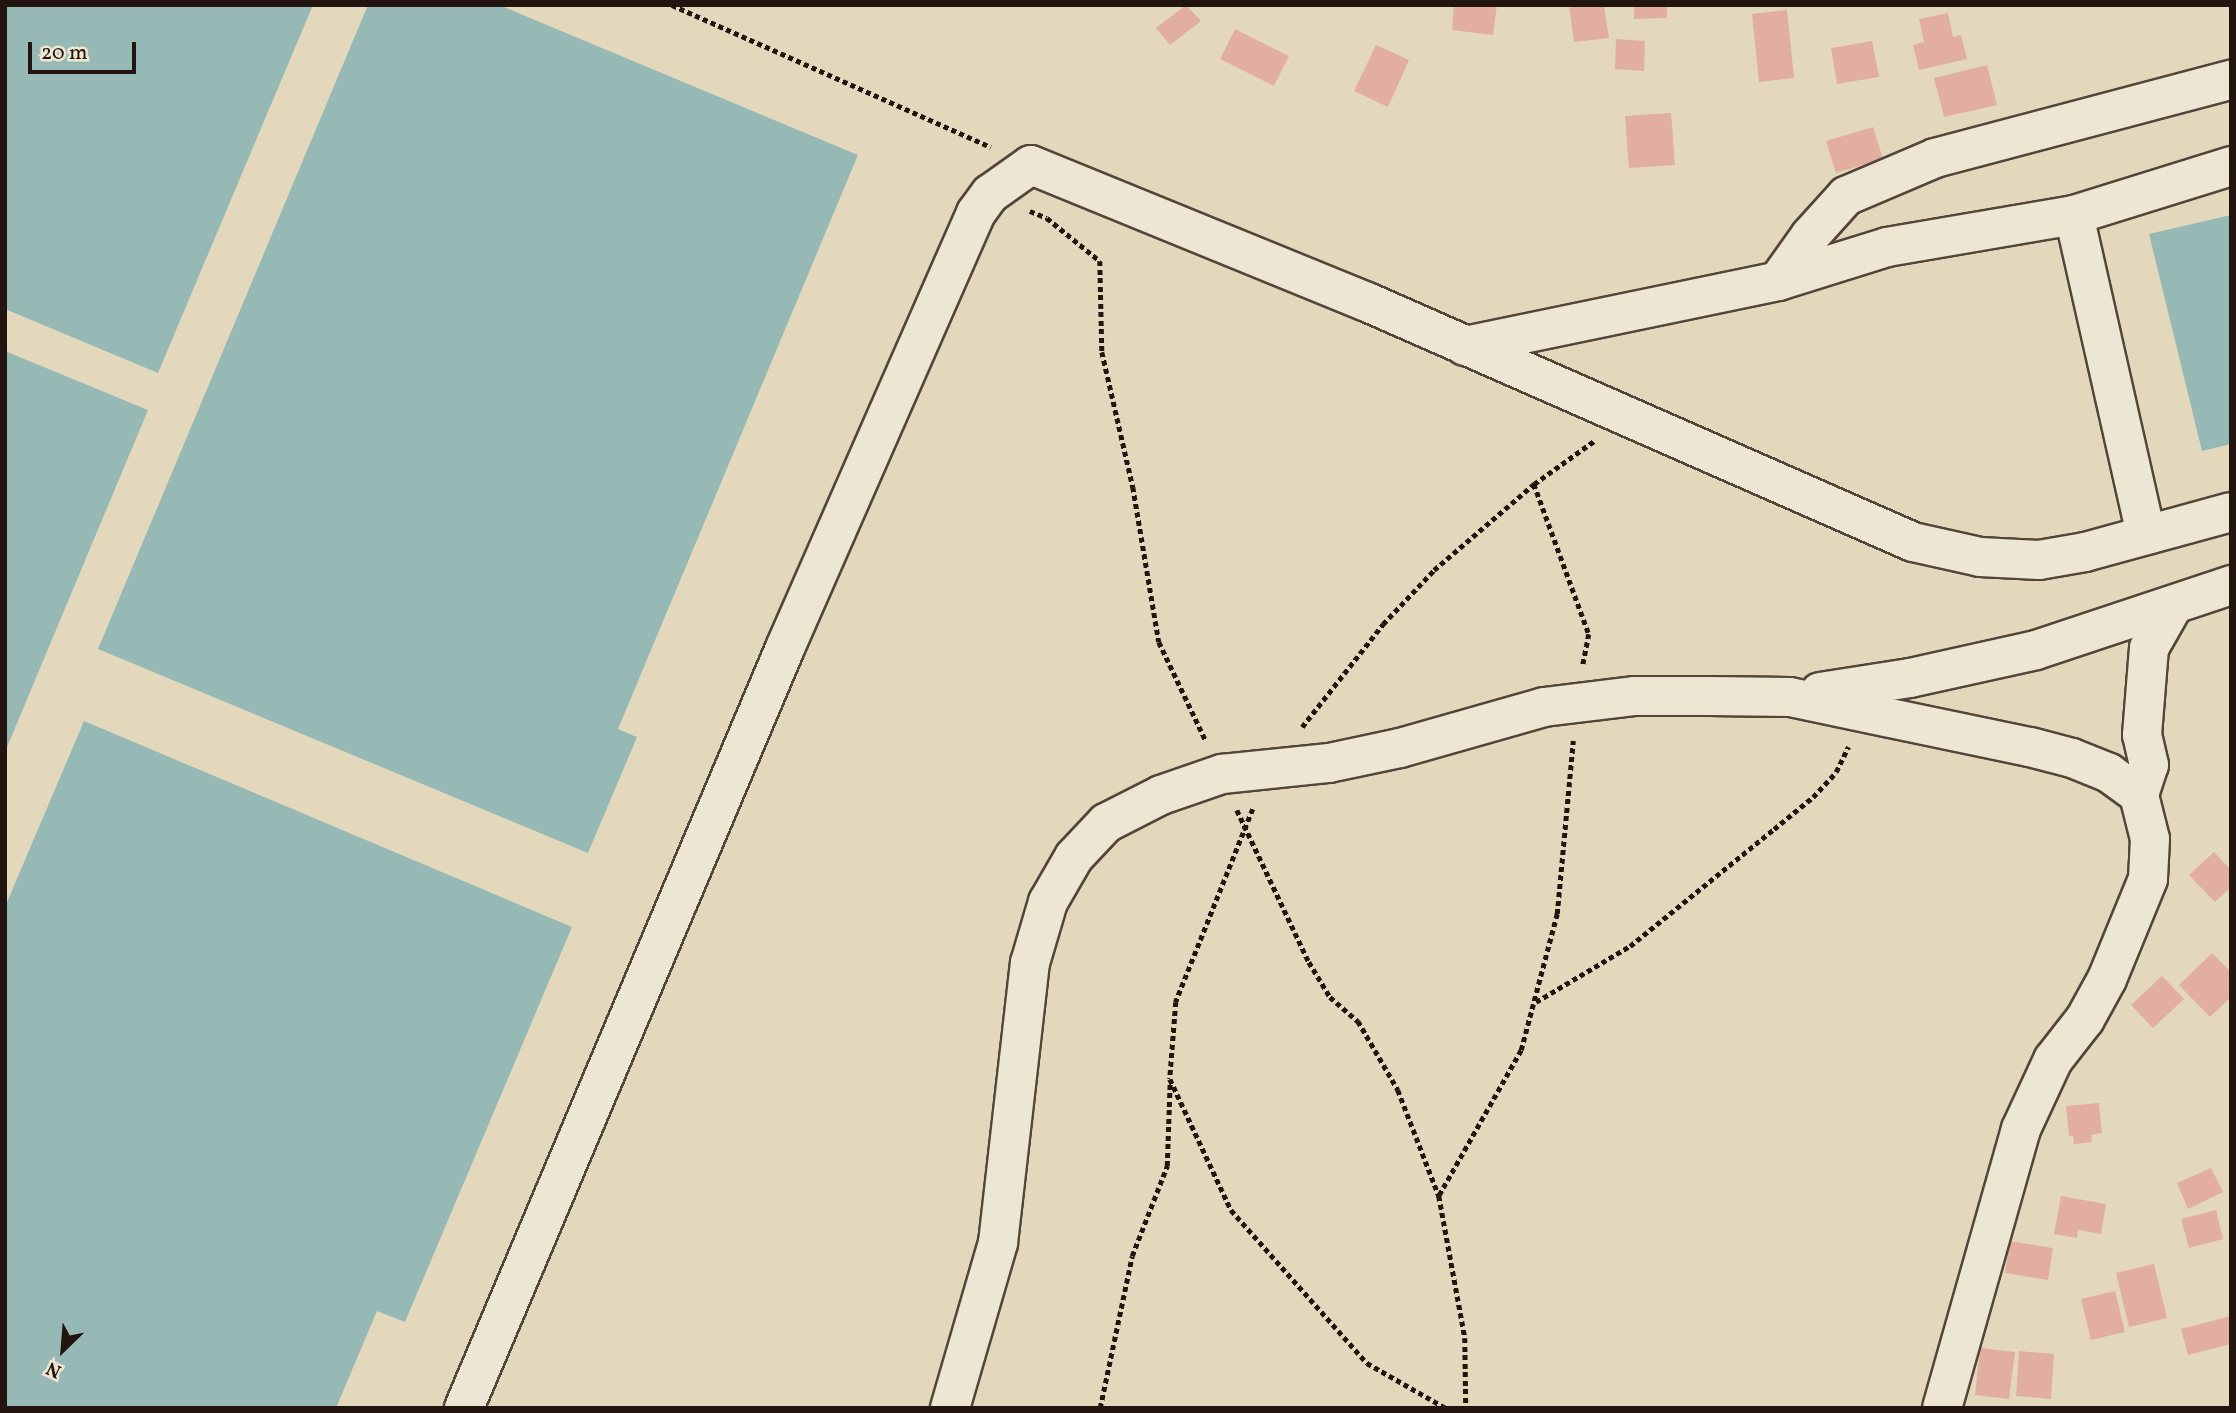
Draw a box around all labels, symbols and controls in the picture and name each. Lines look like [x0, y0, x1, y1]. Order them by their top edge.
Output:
scale bar [32, 28, 140, 72]
text: 20 m [41, 39, 87, 68]
north arrow [28, 1315, 98, 1385]
text: N [42, 1354, 66, 1384]

